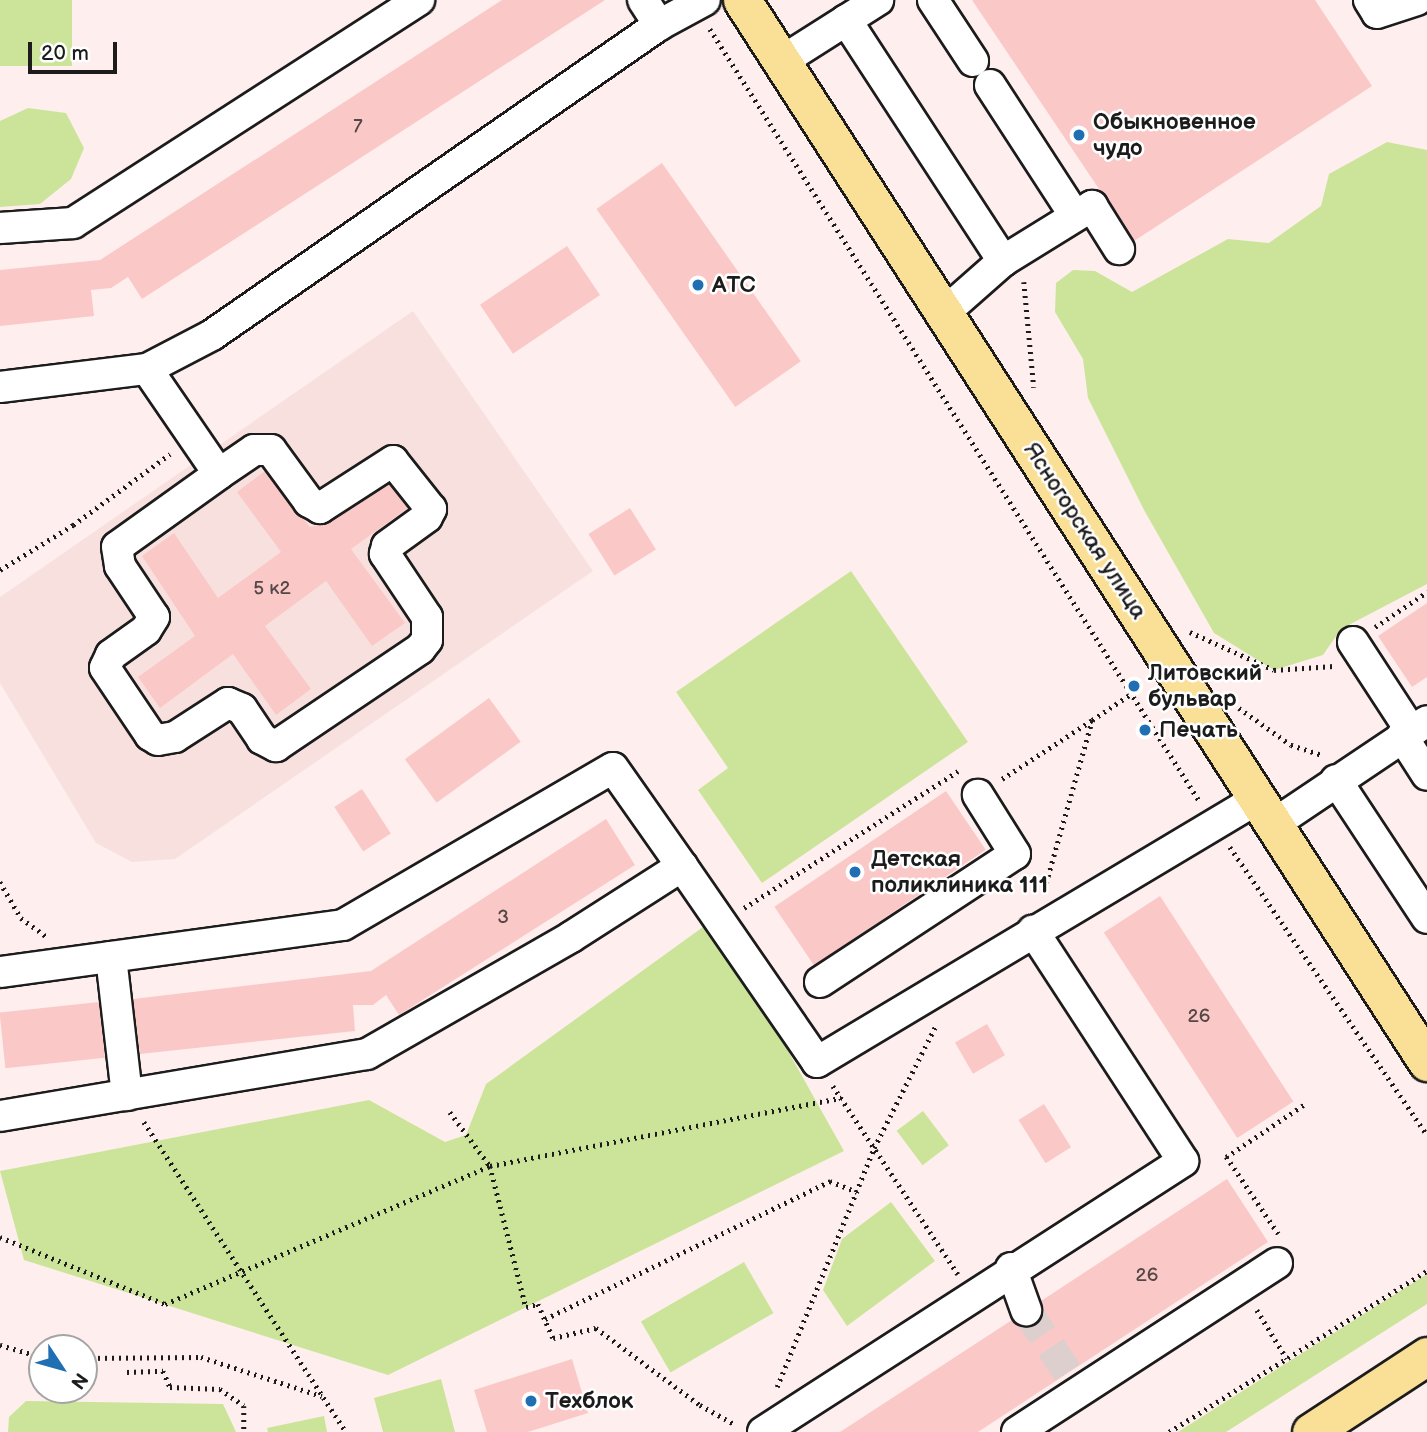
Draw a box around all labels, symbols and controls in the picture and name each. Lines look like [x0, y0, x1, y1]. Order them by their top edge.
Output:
scale bar [32, 28, 121, 72]
text: 20 m [41, 41, 89, 66]
place label: Обыкновенное чудо [1093, 108, 1256, 162]
house number: 7 [353, 116, 363, 138]
marker: Обыкновенное чудо [1071, 127, 1087, 143]
place label: АТС [712, 271, 755, 299]
marker: АТС [690, 277, 706, 293]
street label: Ясногорская улица [1018, 437, 1152, 625]
house number: 5 к2 [253, 578, 291, 600]
place label: Литовский бульвар [1148, 659, 1262, 713]
marker: Литовский бульвар [1126, 678, 1142, 694]
place label: Печать [1159, 716, 1238, 744]
marker: Печать [1137, 722, 1153, 738]
place label: Детская поликлиника 111 [871, 845, 1048, 899]
marker: Детская поликлиника 111 [845, 862, 865, 882]
house number: 3 [497, 907, 509, 929]
house number: 26 [1188, 1006, 1210, 1028]
house number: 26 [1136, 1265, 1158, 1287]
north arrow [28, 1334, 98, 1404]
text: N [65, 1368, 92, 1393]
place label: Техблок [545, 1387, 633, 1415]
marker: Техблок [523, 1393, 539, 1409]

